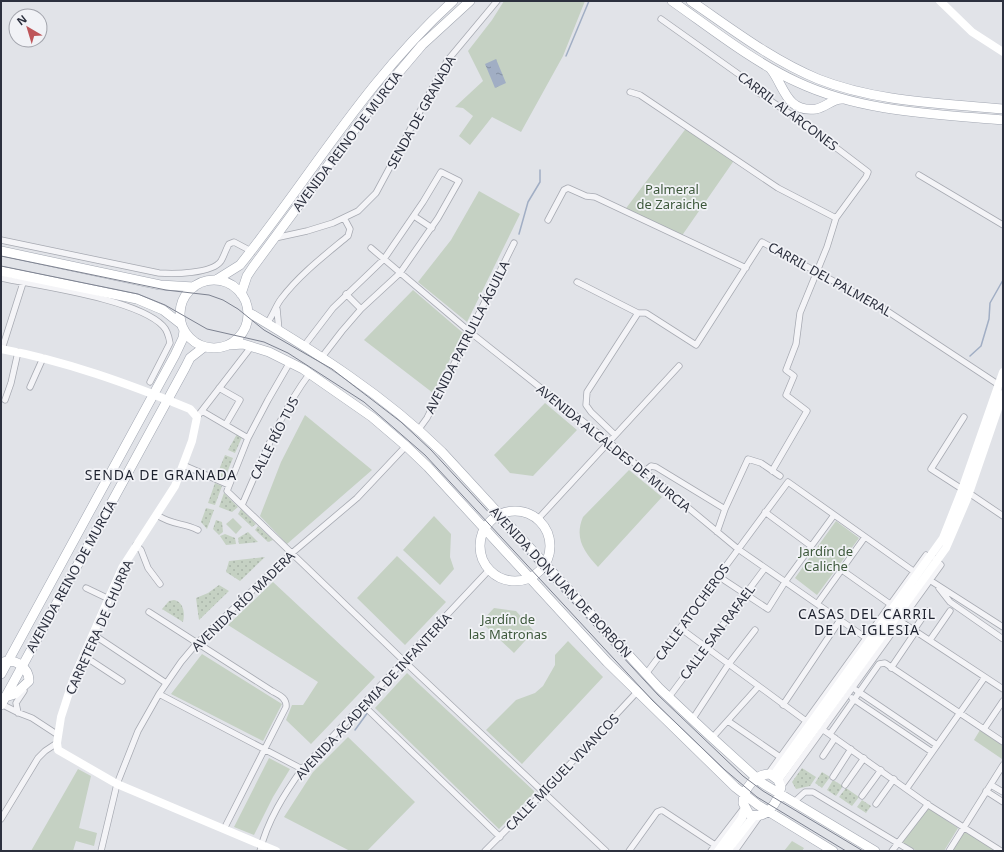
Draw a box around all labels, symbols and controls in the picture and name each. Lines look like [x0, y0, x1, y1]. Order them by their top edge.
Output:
north arrow [8, 8, 48, 48]
text: N [13, 11, 30, 28]
street label: SENDA DE GRANADA [382, 52, 460, 172]
street label: AVENIDA REINO DE MURCIA [288, 67, 406, 215]
street label: CARRIL ALARCONES [734, 67, 842, 155]
park label: Palmeral de Zaraiche [637, 180, 707, 213]
street label: CARRIL DEL PALMERAL [765, 237, 895, 321]
street label: AVENIDA PATRULLA ÁGUILA [421, 257, 514, 417]
street label: AVENIDA ALCALDES DE MURCIA [533, 380, 696, 516]
street label: CALLE RÍO TUS [245, 394, 303, 482]
district label: SENDA DE GRANADA [85, 465, 237, 484]
street label: AVENIDA REINO DE MURCIA [22, 496, 121, 655]
street label: AVENIDA DON JUAN DE BORBÓN [486, 502, 636, 662]
park label: Jardín de Caliche [797, 542, 853, 575]
street label: AVENIDA RÍO MADERA [187, 546, 299, 655]
street label: CARRETERA DE CHURRA [61, 556, 137, 697]
street label: CALLE ATOCHEROS [651, 560, 733, 664]
street label: CALLE SAN RAFAEL [675, 581, 759, 683]
district label: CASAS DEL CARRIL DE LA IGLESIA [798, 604, 936, 639]
street label: AVENIDA ACADEMIA DE INFANTERÍA [291, 608, 456, 783]
park label: Jardín de las Matronas [469, 610, 547, 643]
street label: CALLE MIGUEL VIVANCOS [501, 710, 623, 834]

